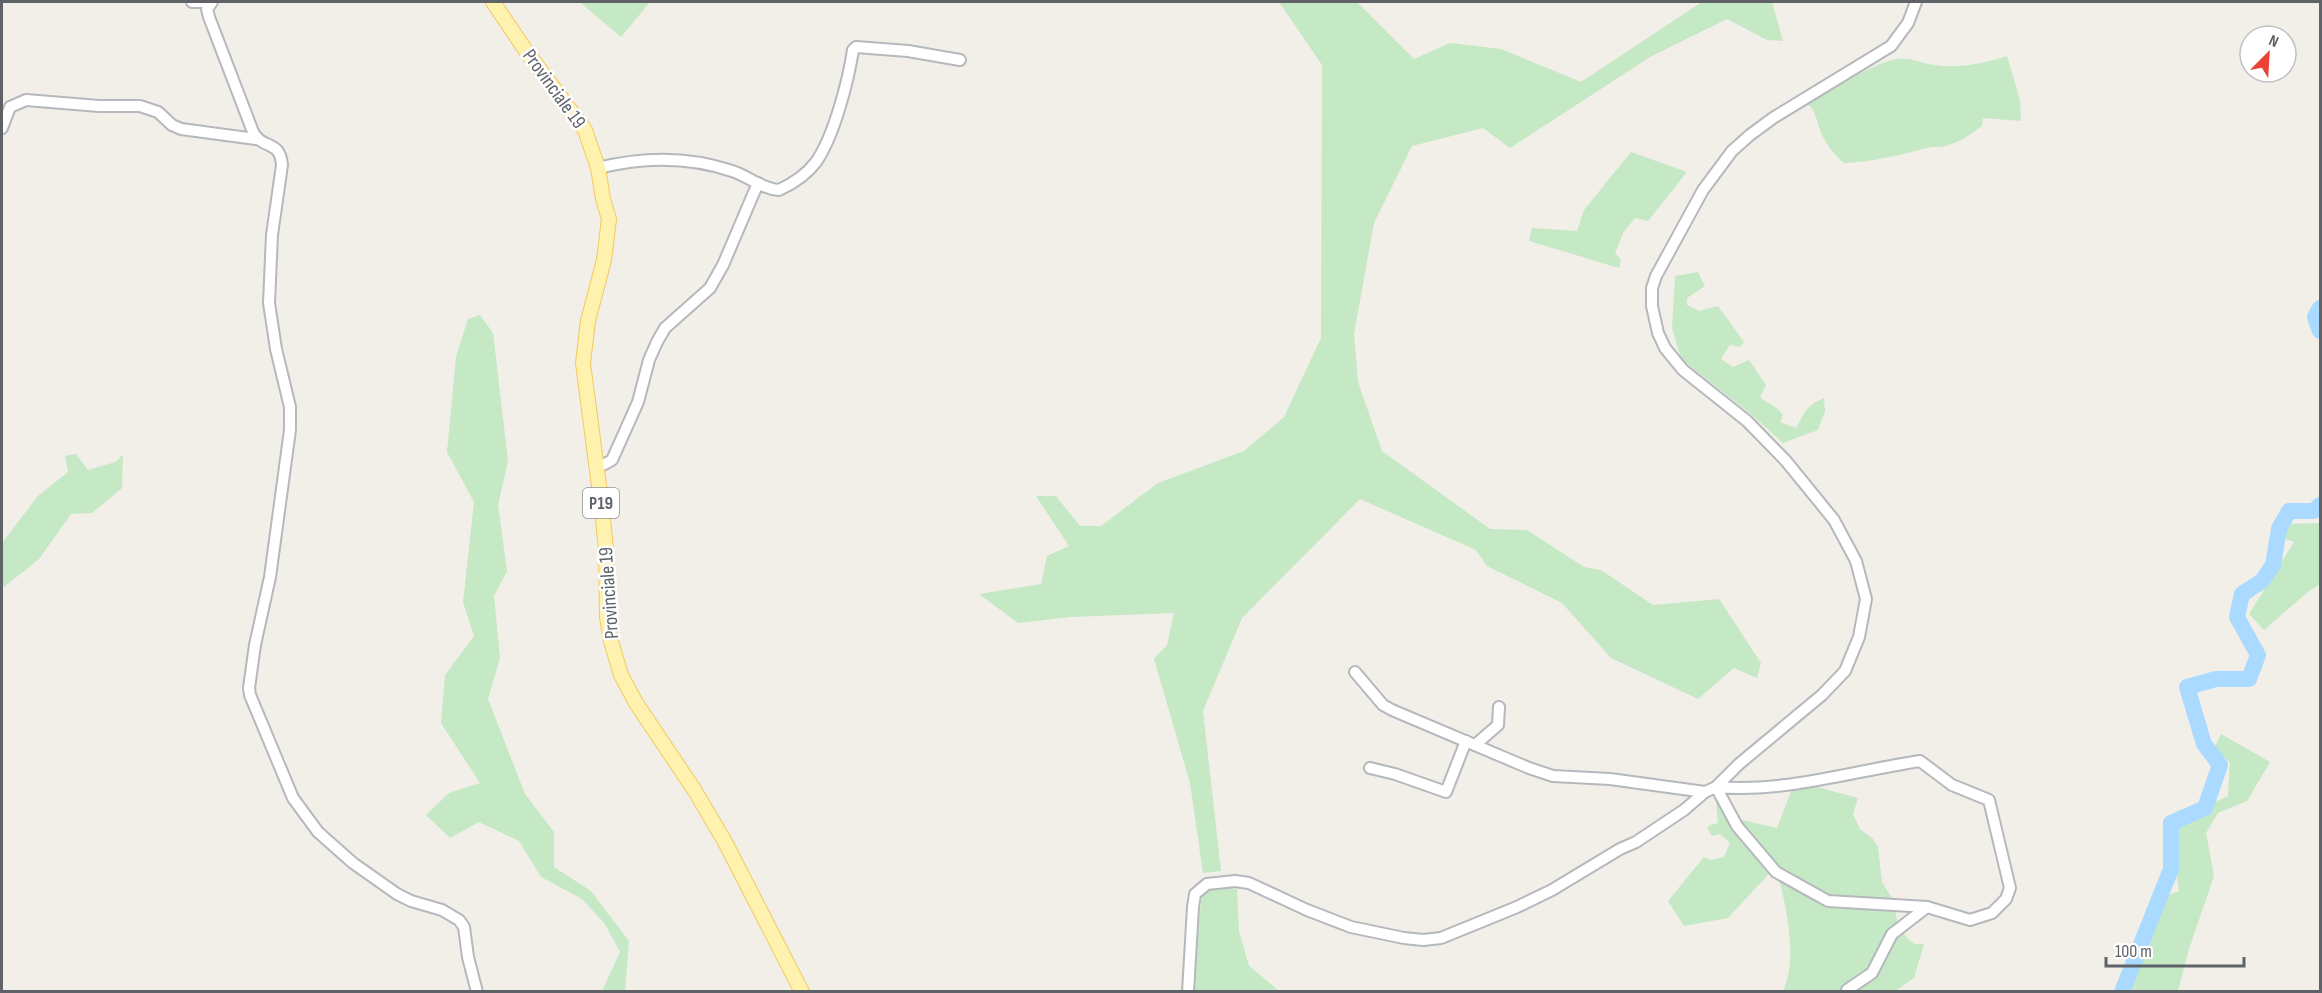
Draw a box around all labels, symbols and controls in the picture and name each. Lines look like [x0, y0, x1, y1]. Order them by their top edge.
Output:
north arrow [2238, 24, 2298, 84]
text: N [2266, 31, 2281, 52]
street label: Provinciale 19 [517, 45, 591, 133]
road number: P19 [583, 488, 619, 518]
street label: Provinciale 19 [594, 546, 624, 640]
scale bar [2106, 930, 2244, 968]
text: 100 m [2115, 941, 2152, 962]

